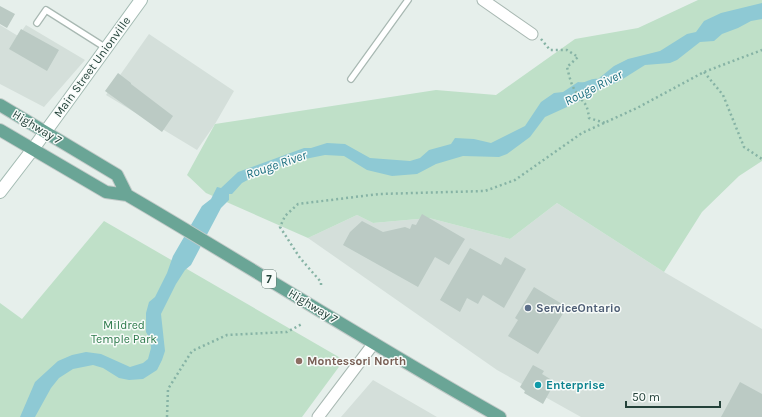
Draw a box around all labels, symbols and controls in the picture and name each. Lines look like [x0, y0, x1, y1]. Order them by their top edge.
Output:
street label: Main Street Unionville [51, 14, 133, 120]
water label: Rouge River [562, 66, 625, 108]
street label: Highway 7 [10, 107, 64, 147]
water label: Rouge River [244, 147, 309, 182]
road number: 7 [262, 270, 276, 288]
street label: Highway 7 [286, 286, 340, 326]
place label: ServiceOntario [536, 301, 621, 315]
marker: ServiceOntario [523, 303, 533, 313]
park label: Mildred Temple Park [91, 318, 157, 346]
place label: Montessori North [307, 354, 406, 368]
marker: Montessori North [294, 356, 304, 366]
place label: Enterprise [546, 378, 605, 392]
marker: Enterprise [533, 380, 543, 390]
scale bar [626, 383, 720, 409]
text: 50 m [632, 390, 660, 404]

